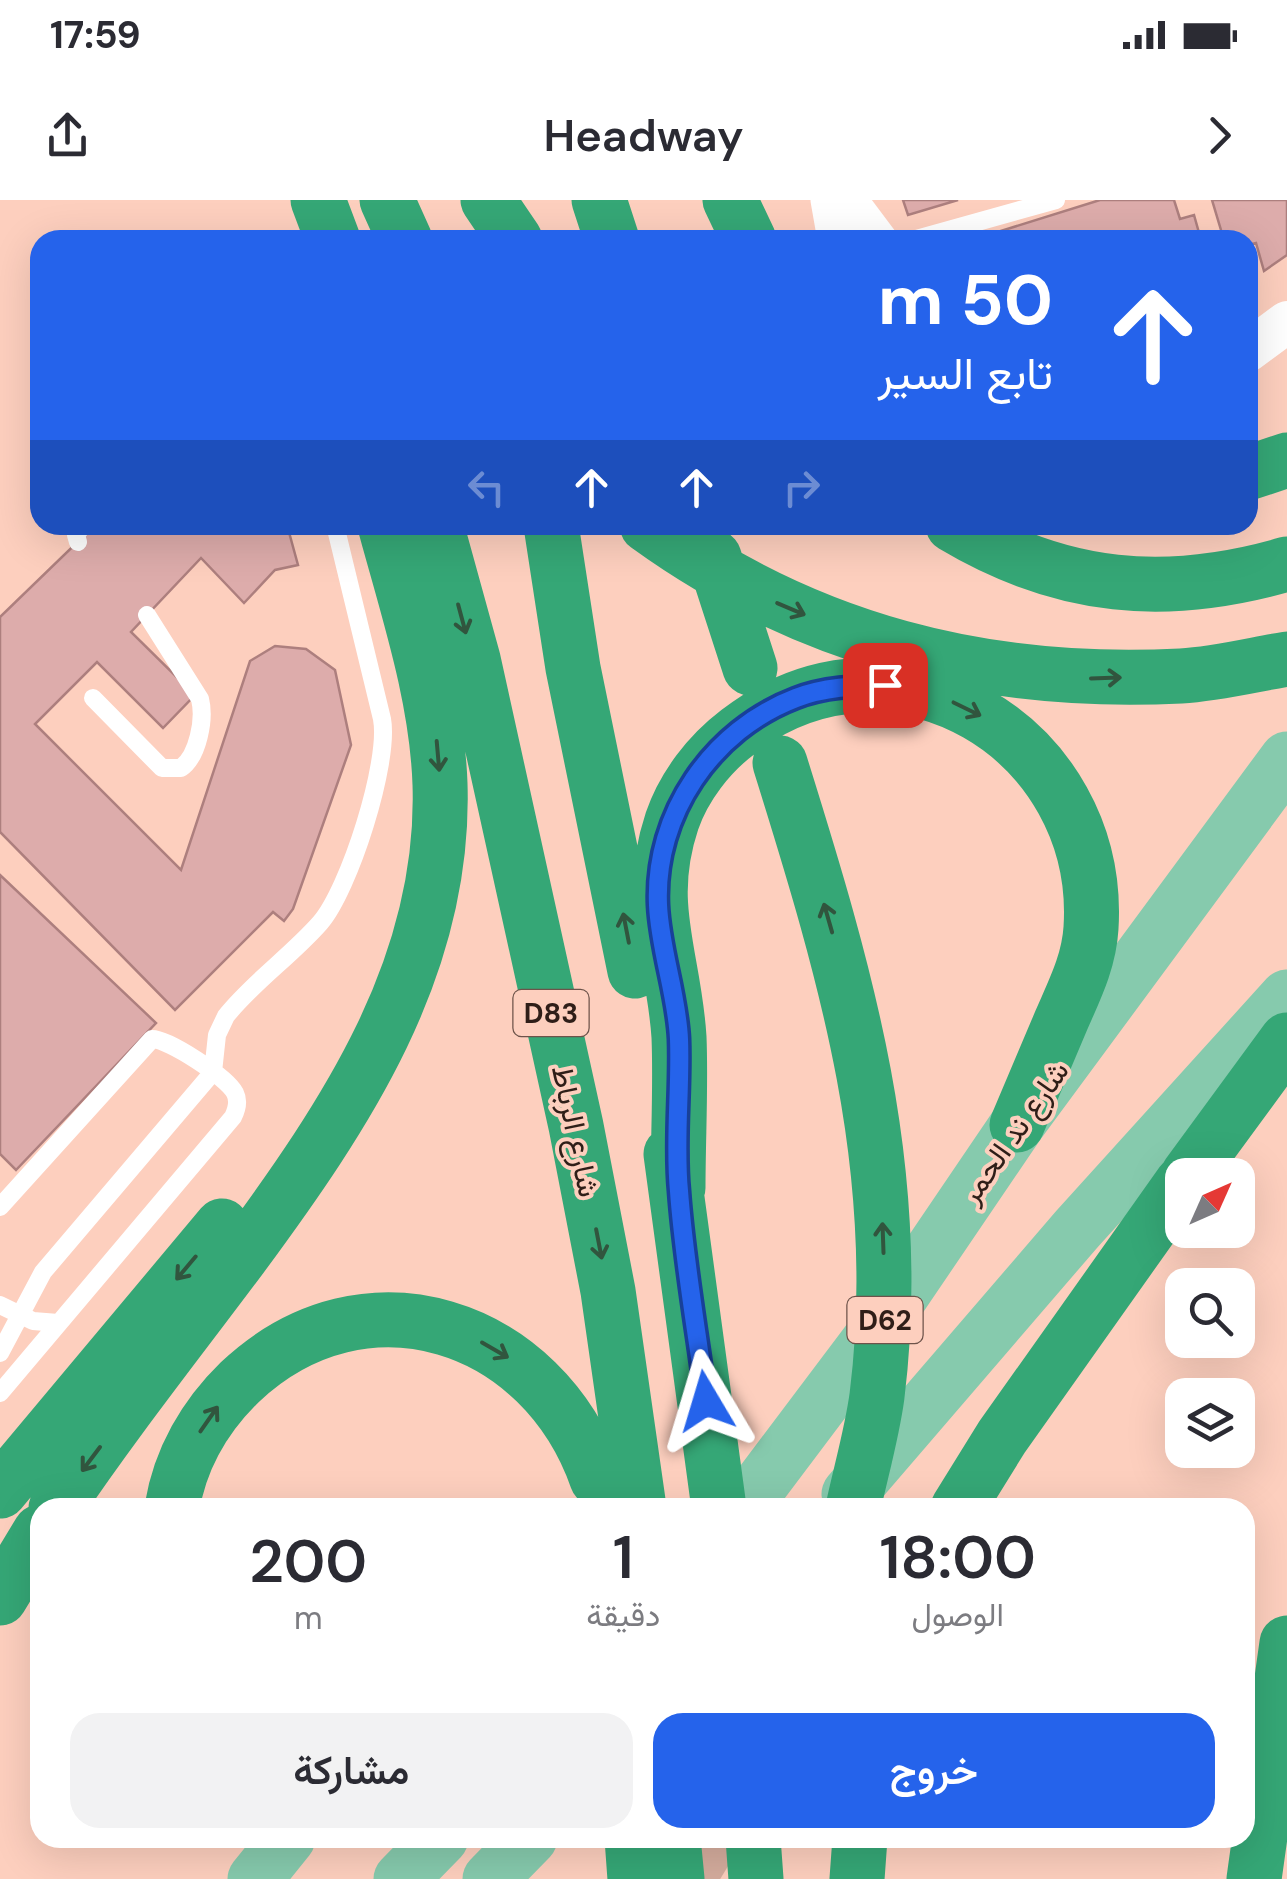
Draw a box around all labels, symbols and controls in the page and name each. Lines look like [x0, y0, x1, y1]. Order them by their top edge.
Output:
text: 17:59 [50, 10, 141, 60]
text: Headway [544, 106, 743, 165]
icon: share [40, 108, 95, 163]
icon: forward [1192, 108, 1247, 163]
text: 50 m [878, 255, 1053, 346]
icon: ahead [1088, 270, 1218, 400]
text: تابع السير [877, 344, 1053, 403]
icon: left [459, 460, 514, 515]
icon: ahead [564, 460, 619, 515]
icon: ahead [669, 460, 724, 515]
icon: right [774, 460, 829, 515]
one-way arrow [775, 602, 806, 620]
one-way arrow [453, 603, 472, 634]
pin [843, 643, 928, 728]
icon: arrive [858, 658, 913, 713]
one-way arrow [1090, 668, 1122, 687]
one-way arrow [951, 700, 981, 719]
one-way arrow [428, 740, 447, 772]
one-way arrow [818, 903, 836, 935]
one-way arrow [615, 913, 634, 945]
road number: D83 [514, 990, 588, 1036]
street label: شارع ند الحمر [950, 1053, 1078, 1212]
street label: شارع الرباط [542, 1062, 609, 1201]
north arrow [1165, 1158, 1255, 1248]
map controls [1165, 1158, 1255, 1468]
one-way arrow [873, 1222, 892, 1254]
one-way arrow [590, 1227, 609, 1260]
one-way arrow [176, 1254, 198, 1280]
button: search [1165, 1268, 1255, 1358]
road number: D62 [848, 1297, 922, 1343]
one-way arrow [481, 1340, 509, 1360]
position arrow [654, 1349, 758, 1453]
button: layers [1165, 1378, 1255, 1468]
one-way arrow [198, 1405, 219, 1433]
one-way arrow [80, 1445, 101, 1472]
text: 1 [613, 1518, 634, 1597]
text: 18:00 [879, 1518, 1036, 1597]
text: 200 [249, 1522, 367, 1601]
text: دقيقة [586, 1594, 660, 1636]
text: الوصول [911, 1594, 1004, 1636]
text: m [294, 1597, 322, 1639]
button: مشاركة [70, 1713, 633, 1828]
button: خروج [653, 1713, 1215, 1828]

